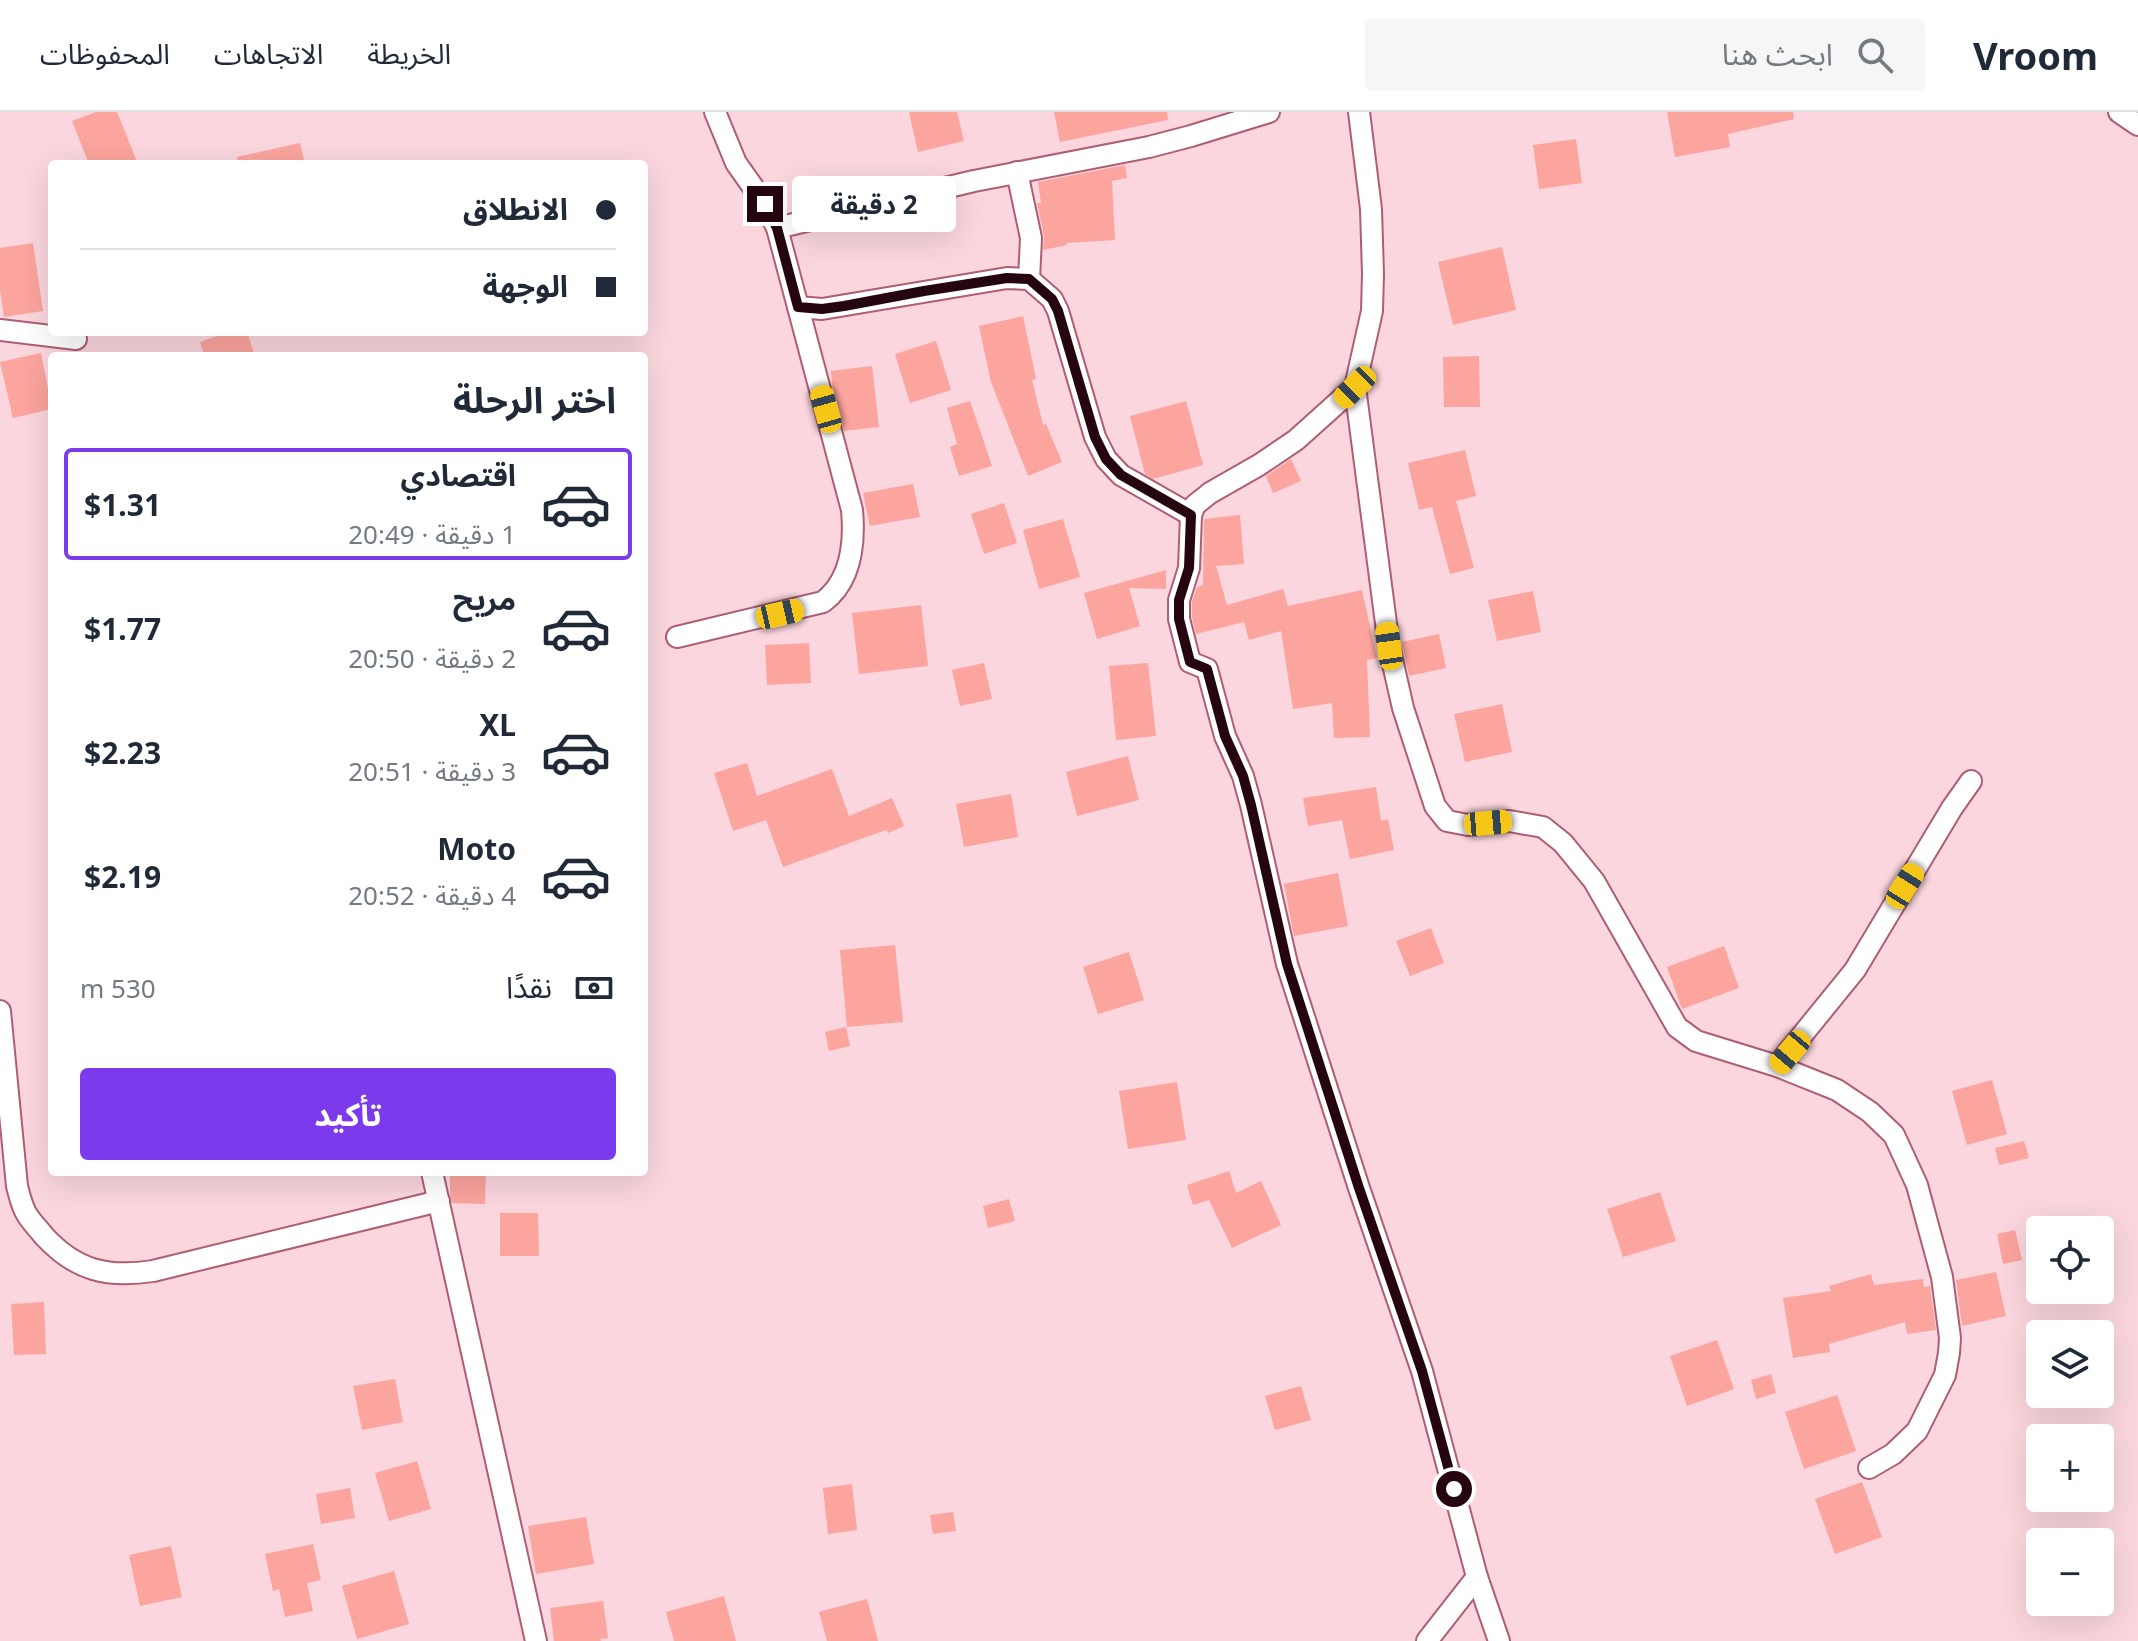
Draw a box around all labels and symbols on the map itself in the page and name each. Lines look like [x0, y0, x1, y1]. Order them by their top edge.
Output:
callout: 2 دقيقة [793, 176, 957, 232]
route end [747, 186, 783, 222]
car [1330, 362, 1380, 412]
car [808, 383, 844, 435]
car [754, 597, 806, 631]
car [1374, 621, 1404, 671]
car [1463, 809, 1513, 837]
car [1882, 859, 1928, 913]
car [1765, 1026, 1815, 1078]
route start [1436, 1471, 1472, 1507]

